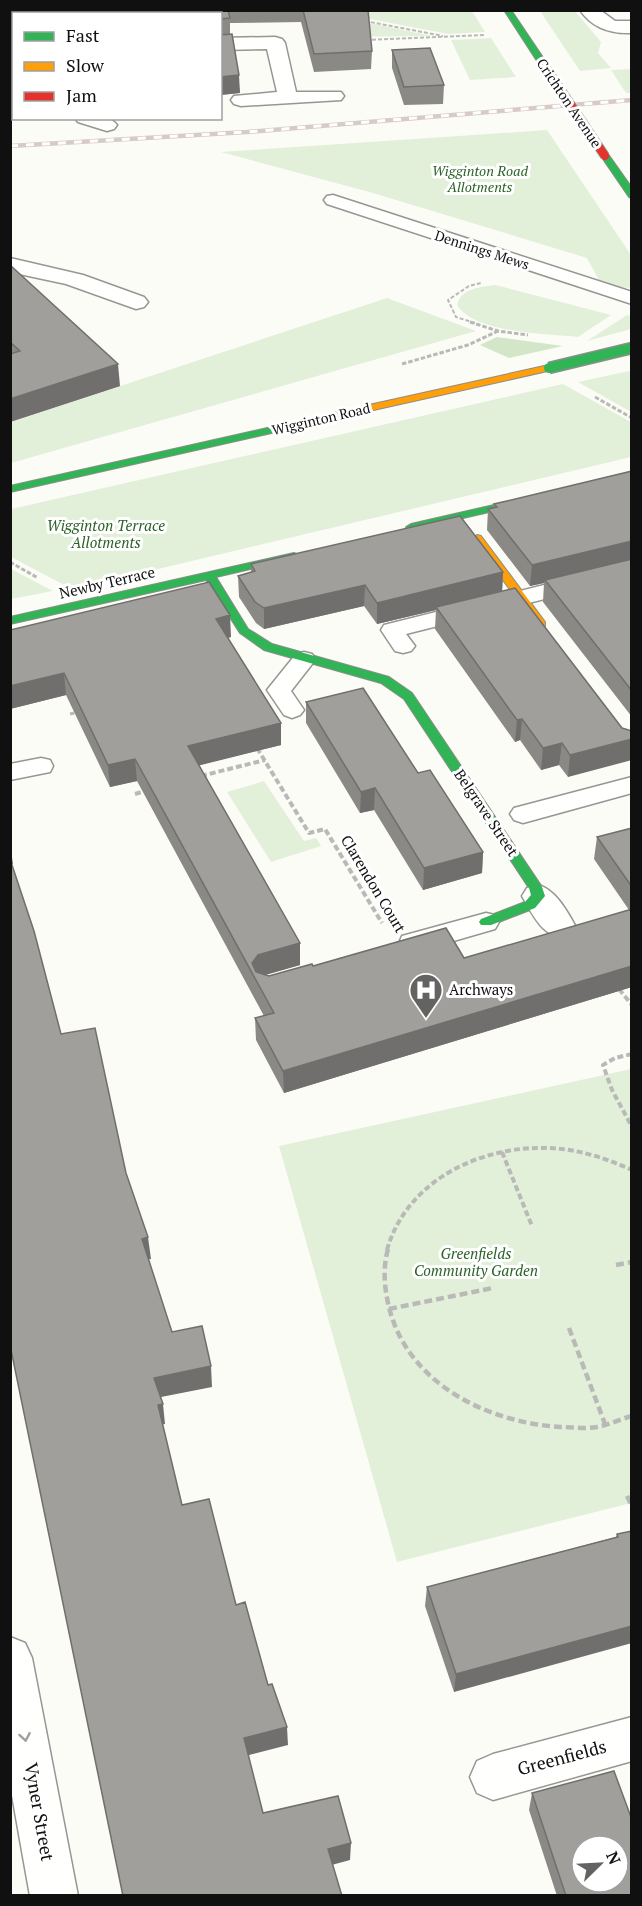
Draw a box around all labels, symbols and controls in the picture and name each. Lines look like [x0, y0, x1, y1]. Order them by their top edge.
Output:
legend [12, 12, 222, 120]
text: Fast [66, 23, 100, 47]
text: Slow [66, 53, 105, 77]
street label: Crichton Avenue [533, 54, 606, 151]
text: Jam [66, 83, 97, 107]
park label: Wigginton Road Allotments [432, 161, 529, 196]
street label: Dennings Mews [432, 225, 532, 274]
street label: Wigginton Road [270, 398, 372, 439]
park label: Wigginton Terrace Allotments [47, 515, 165, 552]
street label: Newby Terrace [57, 561, 157, 603]
street label: Belgrave Street [450, 765, 524, 860]
street label: Clarendon Court [337, 831, 411, 936]
hospital icon: Archways [408, 972, 444, 1019]
place label: Archways [449, 979, 513, 999]
park label: Greenfields Community Garden [414, 1243, 538, 1280]
one-way arrow [18, 1731, 31, 1741]
street label: Greenfields [515, 1734, 609, 1780]
street label: Vyner Street [20, 1761, 61, 1863]
north arrow [570, 1834, 630, 1894]
text: N [601, 1848, 626, 1868]

